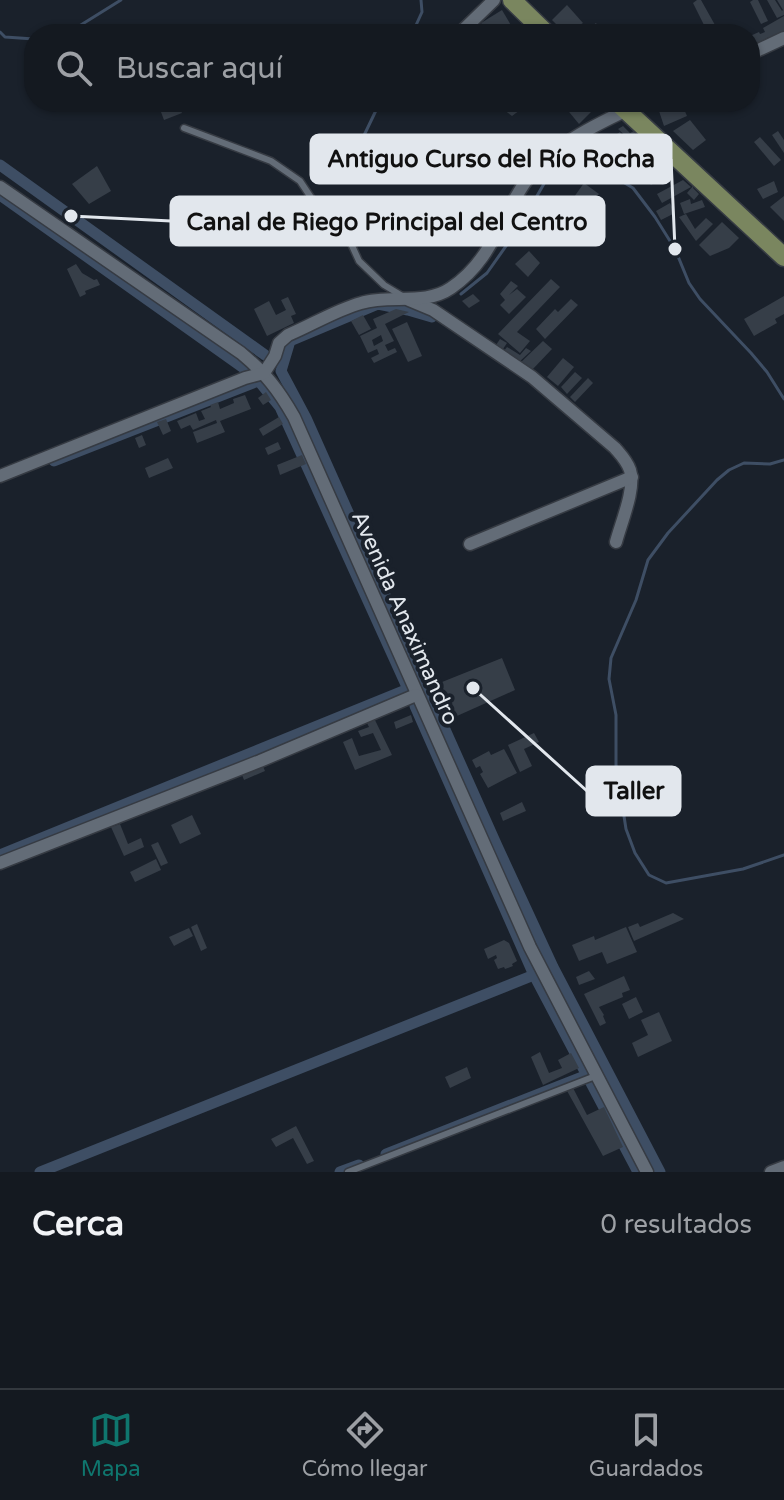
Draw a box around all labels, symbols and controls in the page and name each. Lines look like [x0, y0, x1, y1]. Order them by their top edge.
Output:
search box [24, 24, 760, 112]
icon: search [52, 46, 96, 90]
text: Buscar aquí [116, 50, 283, 87]
callout: Antiguo Curso del Río Rocha [311, 135, 671, 183]
text: Antiguo Curso del Río Rocha [327, 145, 655, 174]
callout: Canal de Riego Principal del Centro [171, 197, 604, 245]
text: Canal de Riego Principal del Centro [186, 208, 588, 237]
street label: Avenida Anaximandro [346, 507, 464, 729]
callout: Taller [587, 767, 680, 815]
text: Taller [603, 777, 665, 806]
text: Cerca [32, 1204, 124, 1245]
text: 0 resultados [601, 1209, 752, 1240]
tab: Mapa [81, 1408, 141, 1482]
tab: Cómo llegar [302, 1408, 427, 1482]
tab: Guardados [589, 1408, 703, 1482]

